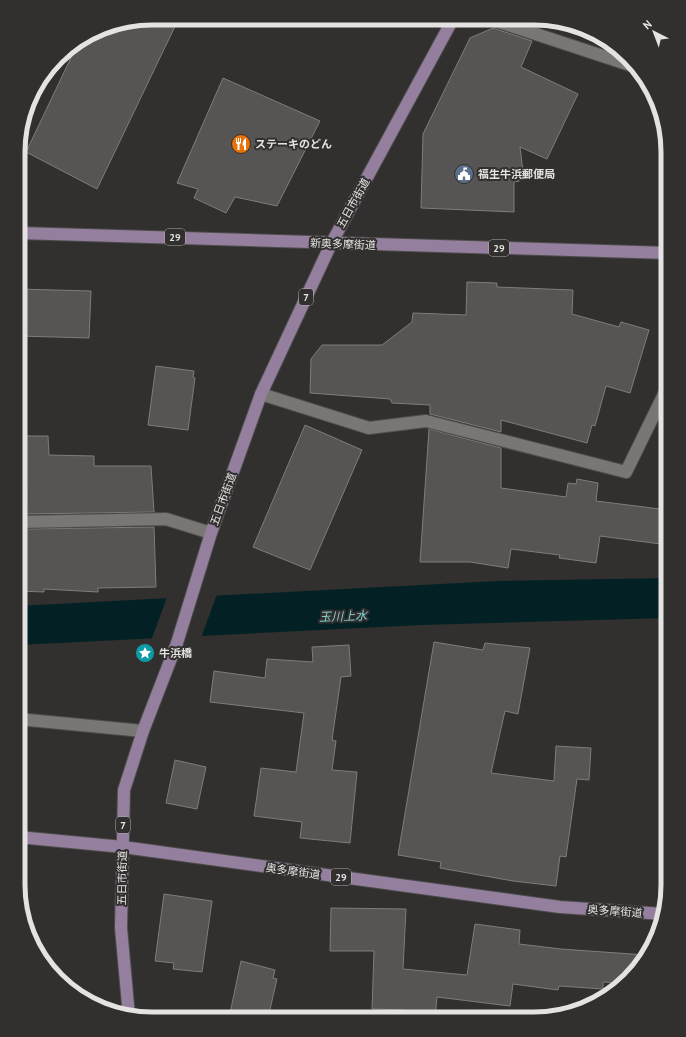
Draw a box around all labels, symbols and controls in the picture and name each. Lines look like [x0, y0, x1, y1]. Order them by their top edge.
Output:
north arrow [634, 12, 674, 52]
text: N [640, 17, 655, 32]
restaurant icon: ステーキのどん [230, 133, 252, 155]
place label: ステーキのどん [255, 137, 332, 151]
public building icon: 福生牛浜郵便局 [453, 163, 475, 185]
place label: 福生牛浜郵便局 [478, 167, 555, 181]
street label: 五日市街道 [334, 176, 372, 230]
road number: 29 [165, 229, 185, 245]
street label: 新奥多摩街道 [310, 236, 376, 252]
road number: 29 [489, 240, 509, 256]
road number: 7 [299, 289, 313, 305]
street label: 五日市街道 [207, 471, 239, 527]
water label: 玉川上水 [319, 608, 369, 624]
place icon: 牛浜橋 [134, 642, 156, 664]
place label: 牛浜橋 [159, 646, 192, 660]
road number: 7 [116, 817, 130, 833]
street label: 五日市街道 [115, 850, 129, 906]
street label: 奥多摩街道 [265, 860, 321, 882]
road number: 29 [331, 869, 351, 885]
street label: 奥多摩街道 [587, 902, 643, 920]

